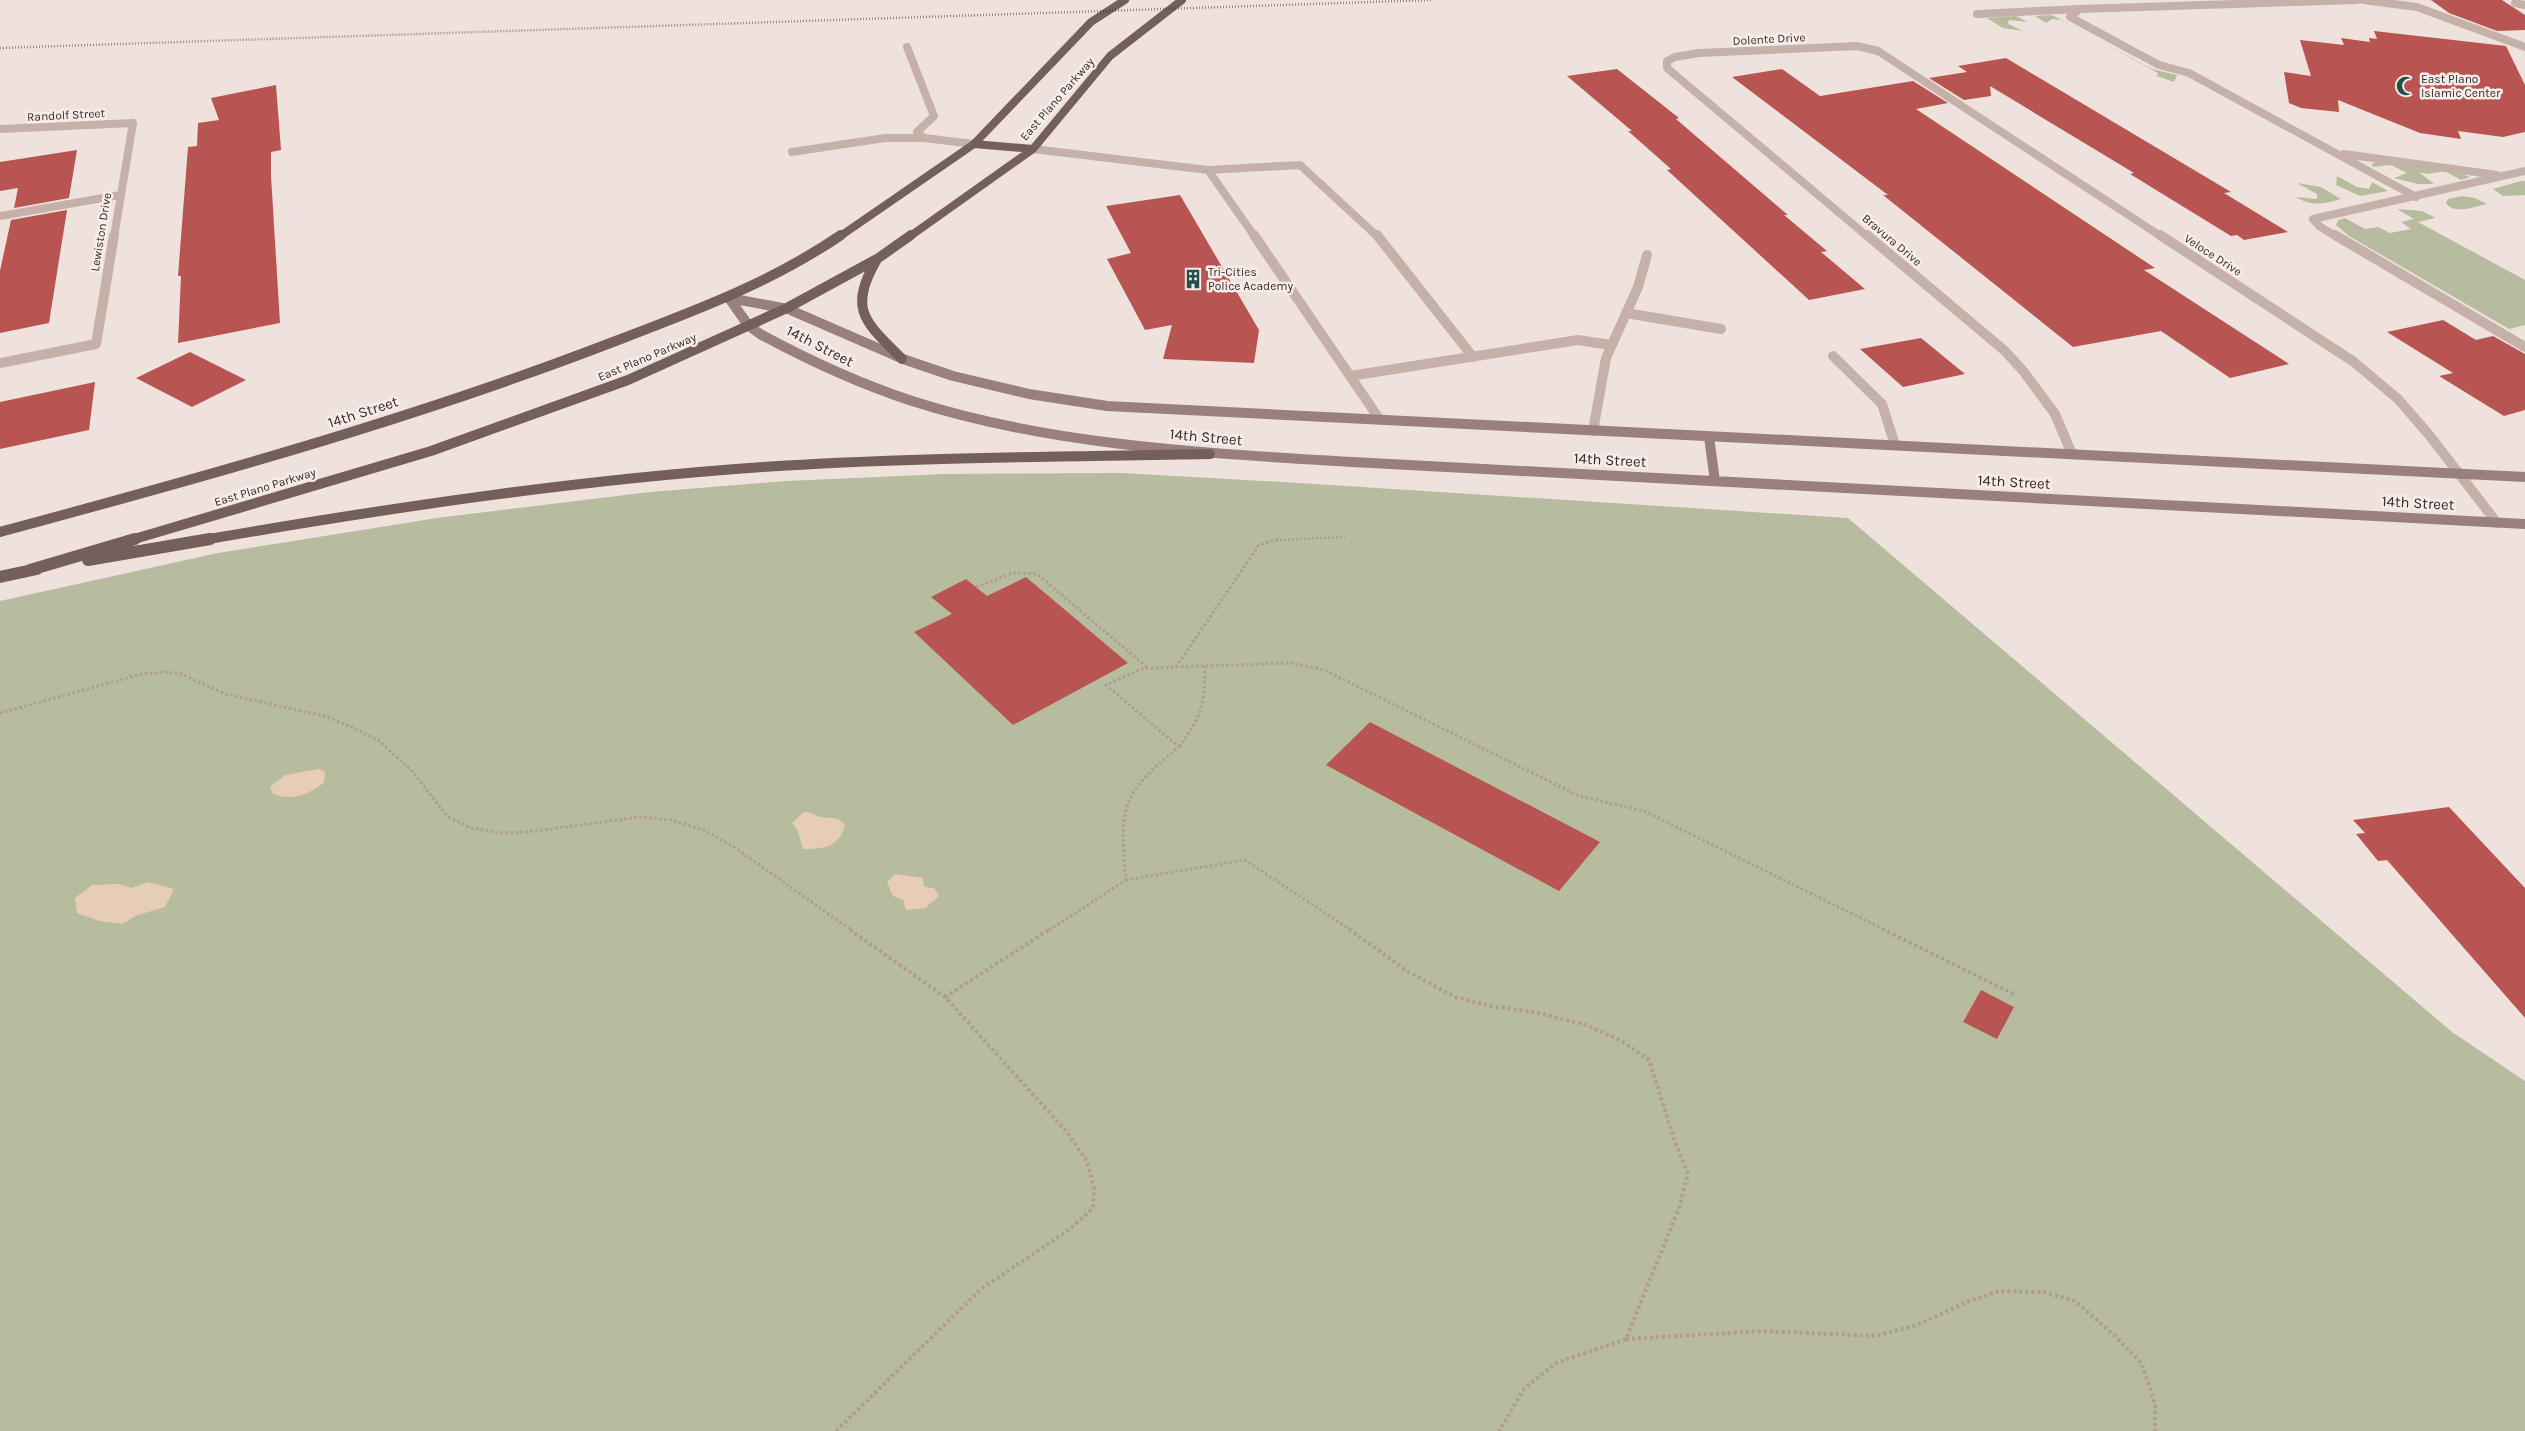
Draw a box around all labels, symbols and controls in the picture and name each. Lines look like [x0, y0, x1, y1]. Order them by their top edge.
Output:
street label: Dolente Drive [1732, 30, 1806, 48]
street label: East Plano Parkway [1017, 54, 1097, 143]
place label: East Plano Islamic Center [2421, 72, 2501, 100]
mosque icon: East Plano Islamic Center [2395, 75, 2417, 97]
street label: Randolf Street [27, 106, 106, 124]
street label: Lewiston Drive [88, 192, 114, 272]
street label: Bravura Drive [1859, 211, 1925, 269]
street label: Veloce Drive [2182, 231, 2244, 279]
place label: Tri-Cities Police Academy [1208, 265, 1294, 293]
building icon: Tri-Cities Police Academy [1182, 268, 1204, 290]
street label: 14th Street [783, 321, 857, 371]
street label: East Plano Parkway [596, 330, 699, 384]
street label: 14th Street [326, 392, 401, 432]
street label: 14th Street [1169, 425, 1243, 449]
street label: 14th Street [1573, 449, 1647, 471]
street label: East Plano Parkway [213, 465, 318, 509]
street label: 14th Street [1977, 471, 2051, 493]
street label: 14th Street [2381, 492, 2455, 514]

